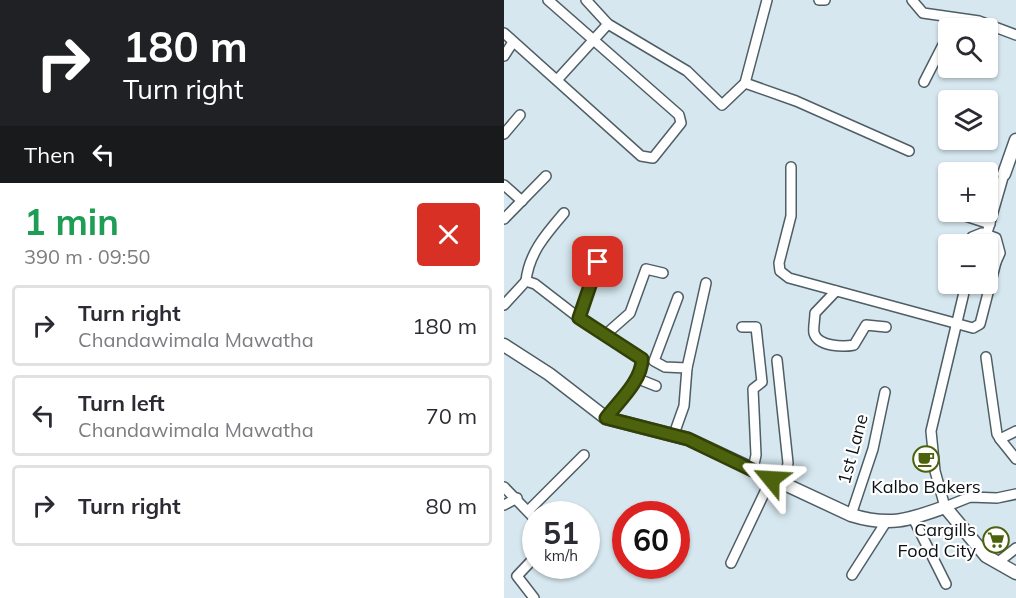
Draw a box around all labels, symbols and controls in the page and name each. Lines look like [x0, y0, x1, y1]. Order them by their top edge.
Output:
map controls [938, 18, 998, 294]
button: search [938, 18, 998, 78]
text: 180 m [123, 20, 248, 73]
icon: right [24, 24, 102, 102]
text: Turn right [123, 72, 243, 106]
button: layers [938, 90, 998, 150]
icon: left [87, 138, 120, 171]
text: Then [24, 141, 75, 169]
button: + [938, 162, 998, 222]
text: 1 min [24, 199, 119, 244]
button: close [417, 203, 480, 266]
button: − [938, 234, 998, 294]
pin [572, 236, 623, 287]
text: 390 m · 09:50 [24, 244, 150, 269]
icon: arrive [581, 245, 614, 278]
text: Turn right [78, 299, 181, 327]
icon: right [27, 309, 60, 342]
text: 180 m [412, 312, 477, 340]
text: Chandawimala Mawatha [78, 327, 314, 352]
text: Turn left [78, 389, 165, 417]
icon: left [27, 399, 60, 432]
text: 70 m [426, 402, 477, 430]
street label: 1st Lane [832, 411, 873, 486]
text: Chandawimala Mawatha [78, 417, 314, 442]
cafe icon: Kalbo Bakers [911, 444, 941, 474]
position arrow [739, 447, 803, 511]
place label: Kalbo Bakers [871, 475, 981, 498]
icon: right [27, 489, 60, 522]
text: Turn right [78, 492, 181, 520]
text: 80 m [426, 492, 477, 520]
speed limit sign: 60 [612, 501, 690, 579]
text: 51 [543, 514, 579, 552]
place label: Cargills Food City [898, 518, 976, 562]
supermarket icon: Cargills Food City [981, 525, 1011, 555]
text: km/h [544, 546, 578, 565]

